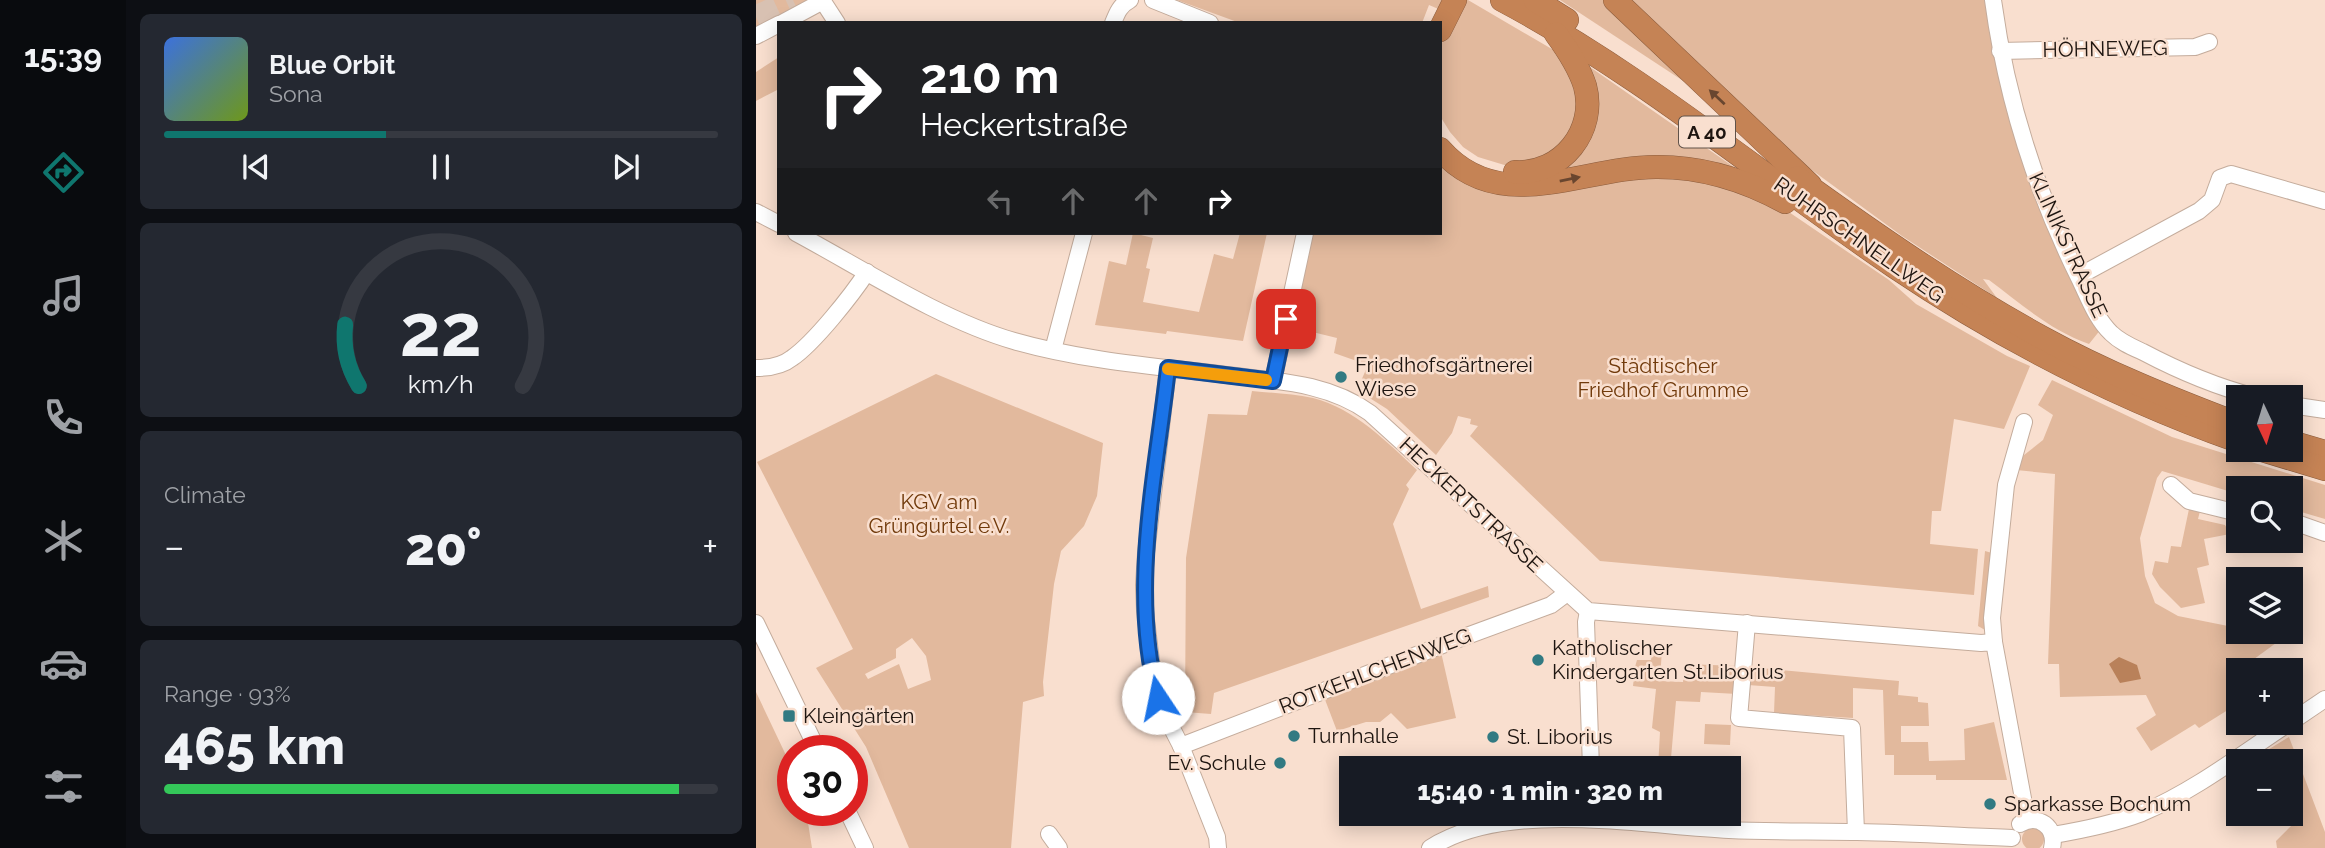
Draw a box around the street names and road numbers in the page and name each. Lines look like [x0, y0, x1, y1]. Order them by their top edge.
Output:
street label: HÖHNEWEG [2042, 35, 2168, 62]
road number: A 40 [1679, 116, 1735, 148]
street label: KLINIKSTRASSE [2024, 168, 2113, 321]
street label: RUHRSCHNELLWEG [1769, 171, 1949, 308]
street label: HECKERTSTRASSE [1395, 432, 1548, 577]
street label: ROTKEHLCHENWEG [1275, 622, 1474, 719]

